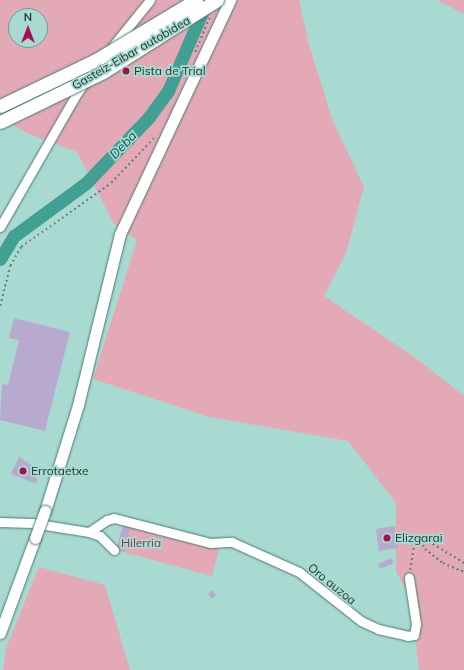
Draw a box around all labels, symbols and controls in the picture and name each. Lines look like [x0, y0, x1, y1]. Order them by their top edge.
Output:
north arrow [8, 8, 48, 48]
text: N [24, 10, 32, 24]
street label: Gasteiz-Eibar autobidea [69, 13, 193, 93]
place label: Pista de Trial [134, 64, 206, 78]
marker: Pista de Trial [121, 66, 131, 76]
water label: Deba [106, 128, 140, 162]
place label: Errotaetxe [31, 464, 89, 478]
marker: Errotaetxe [18, 466, 28, 476]
place label: Elizgarai [395, 531, 443, 545]
marker: Elizgarai [382, 533, 392, 543]
park label: Hilerria [121, 536, 161, 550]
street label: Oro auzoa [305, 560, 359, 608]

